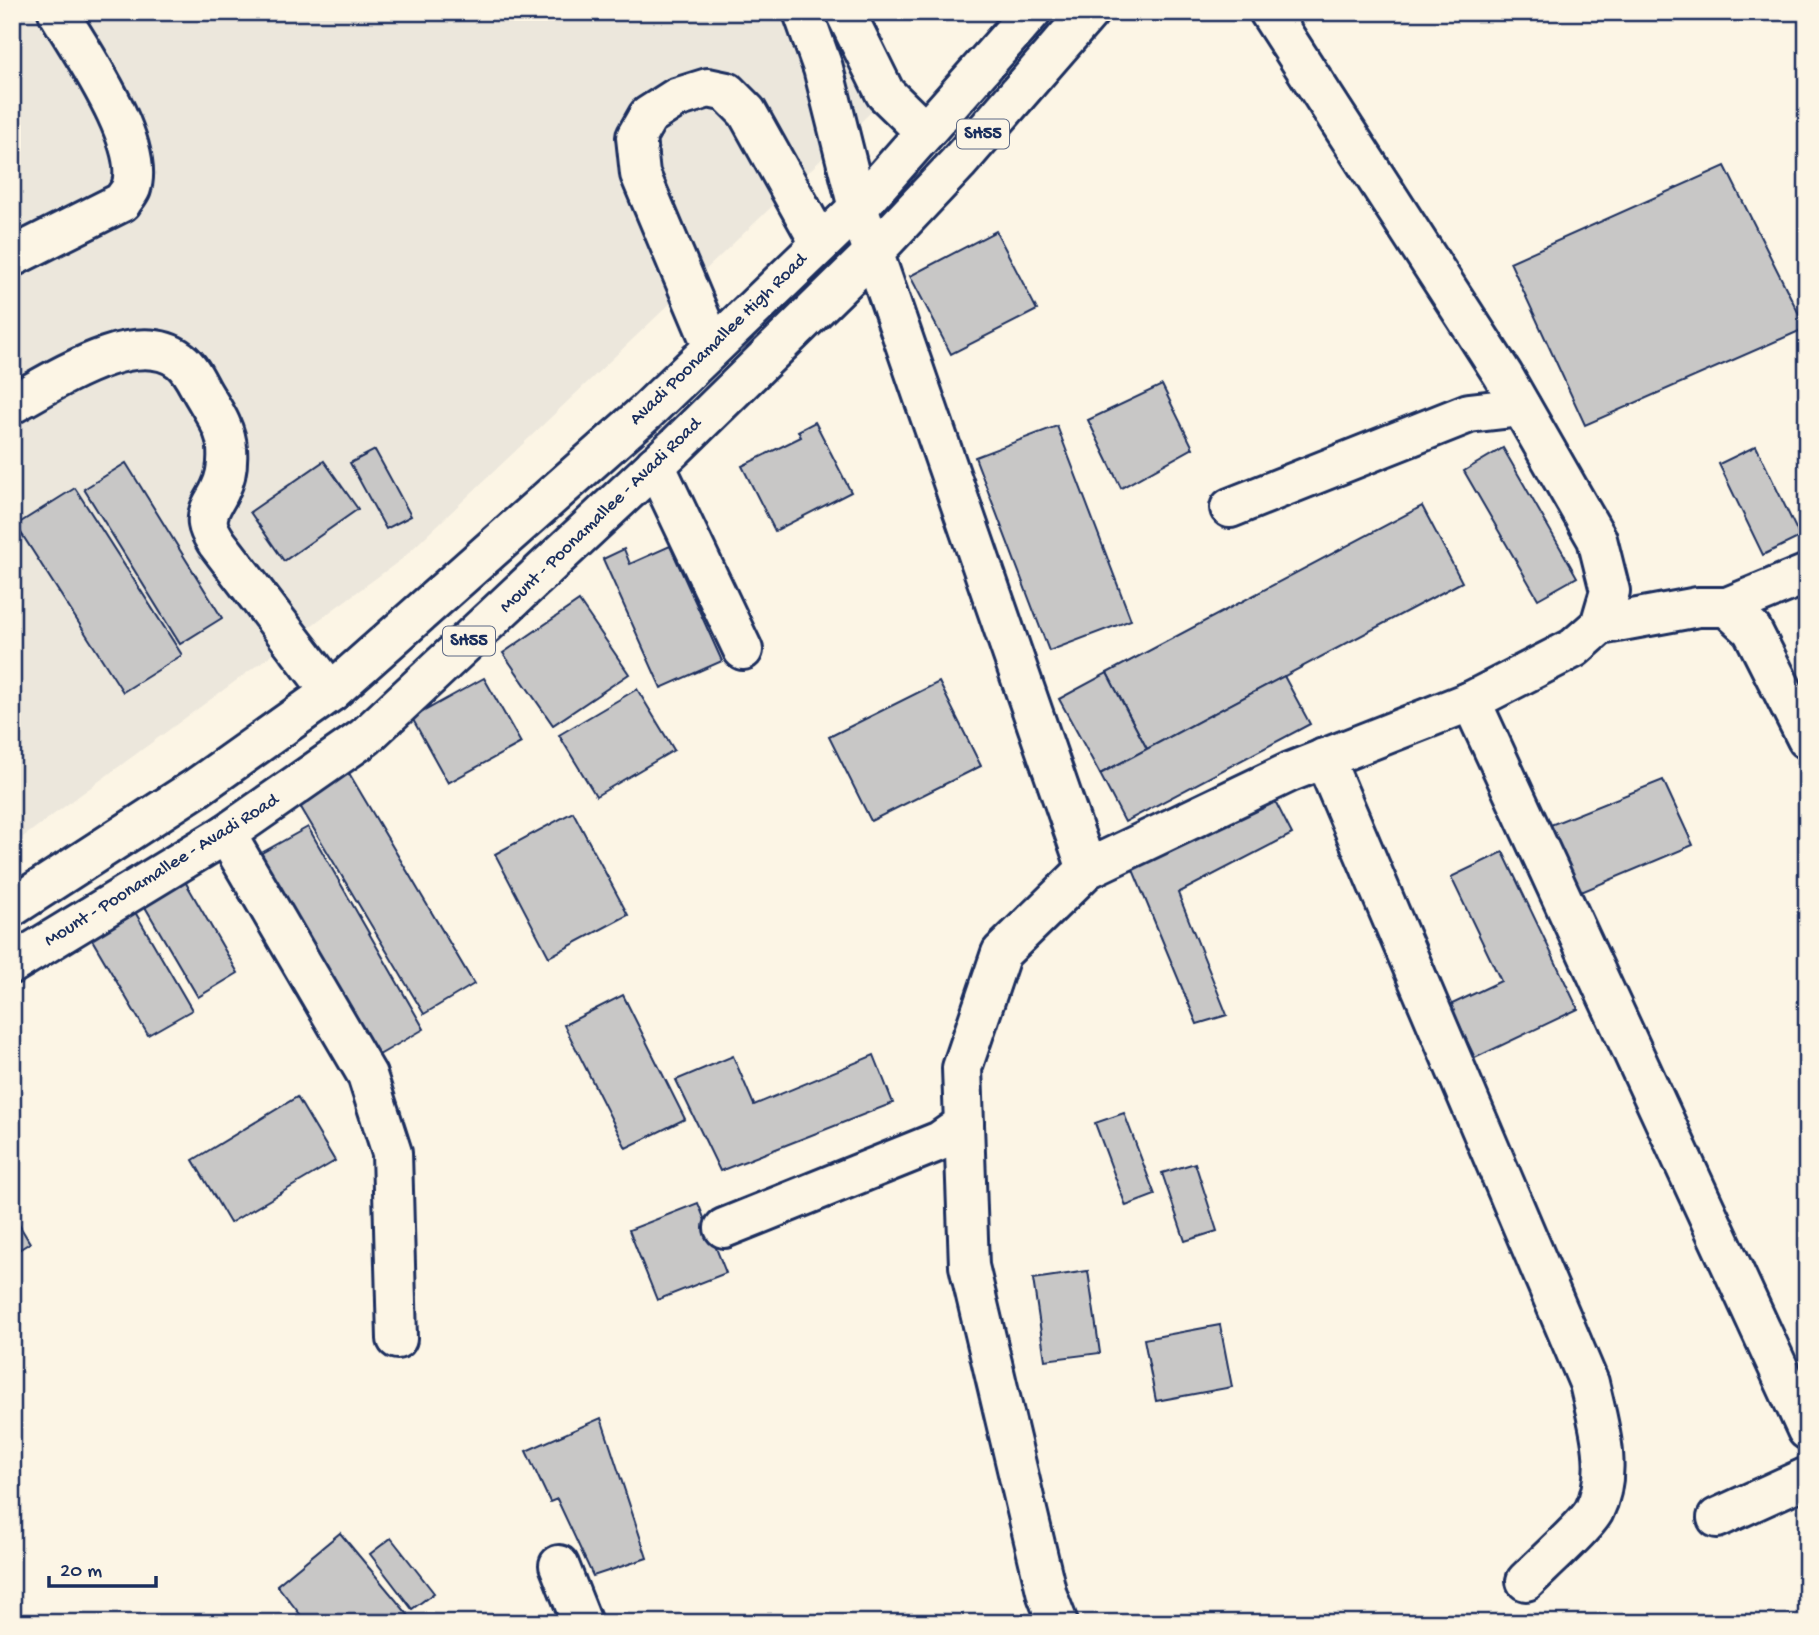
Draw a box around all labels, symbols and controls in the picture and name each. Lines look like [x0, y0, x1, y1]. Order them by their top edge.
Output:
road number: SH55 [957, 119, 1009, 148]
street label: Avadi Poonamallee High Road [625, 248, 814, 431]
street label: Mount - Poonamallee - Avadi Road [495, 412, 708, 619]
road number: SH55 [443, 626, 495, 656]
street label: Mount - Poonamallee - Avadi Road [41, 788, 285, 953]
scale bar [49, 1544, 156, 1588]
text: 20 m [60, 1560, 102, 1585]

